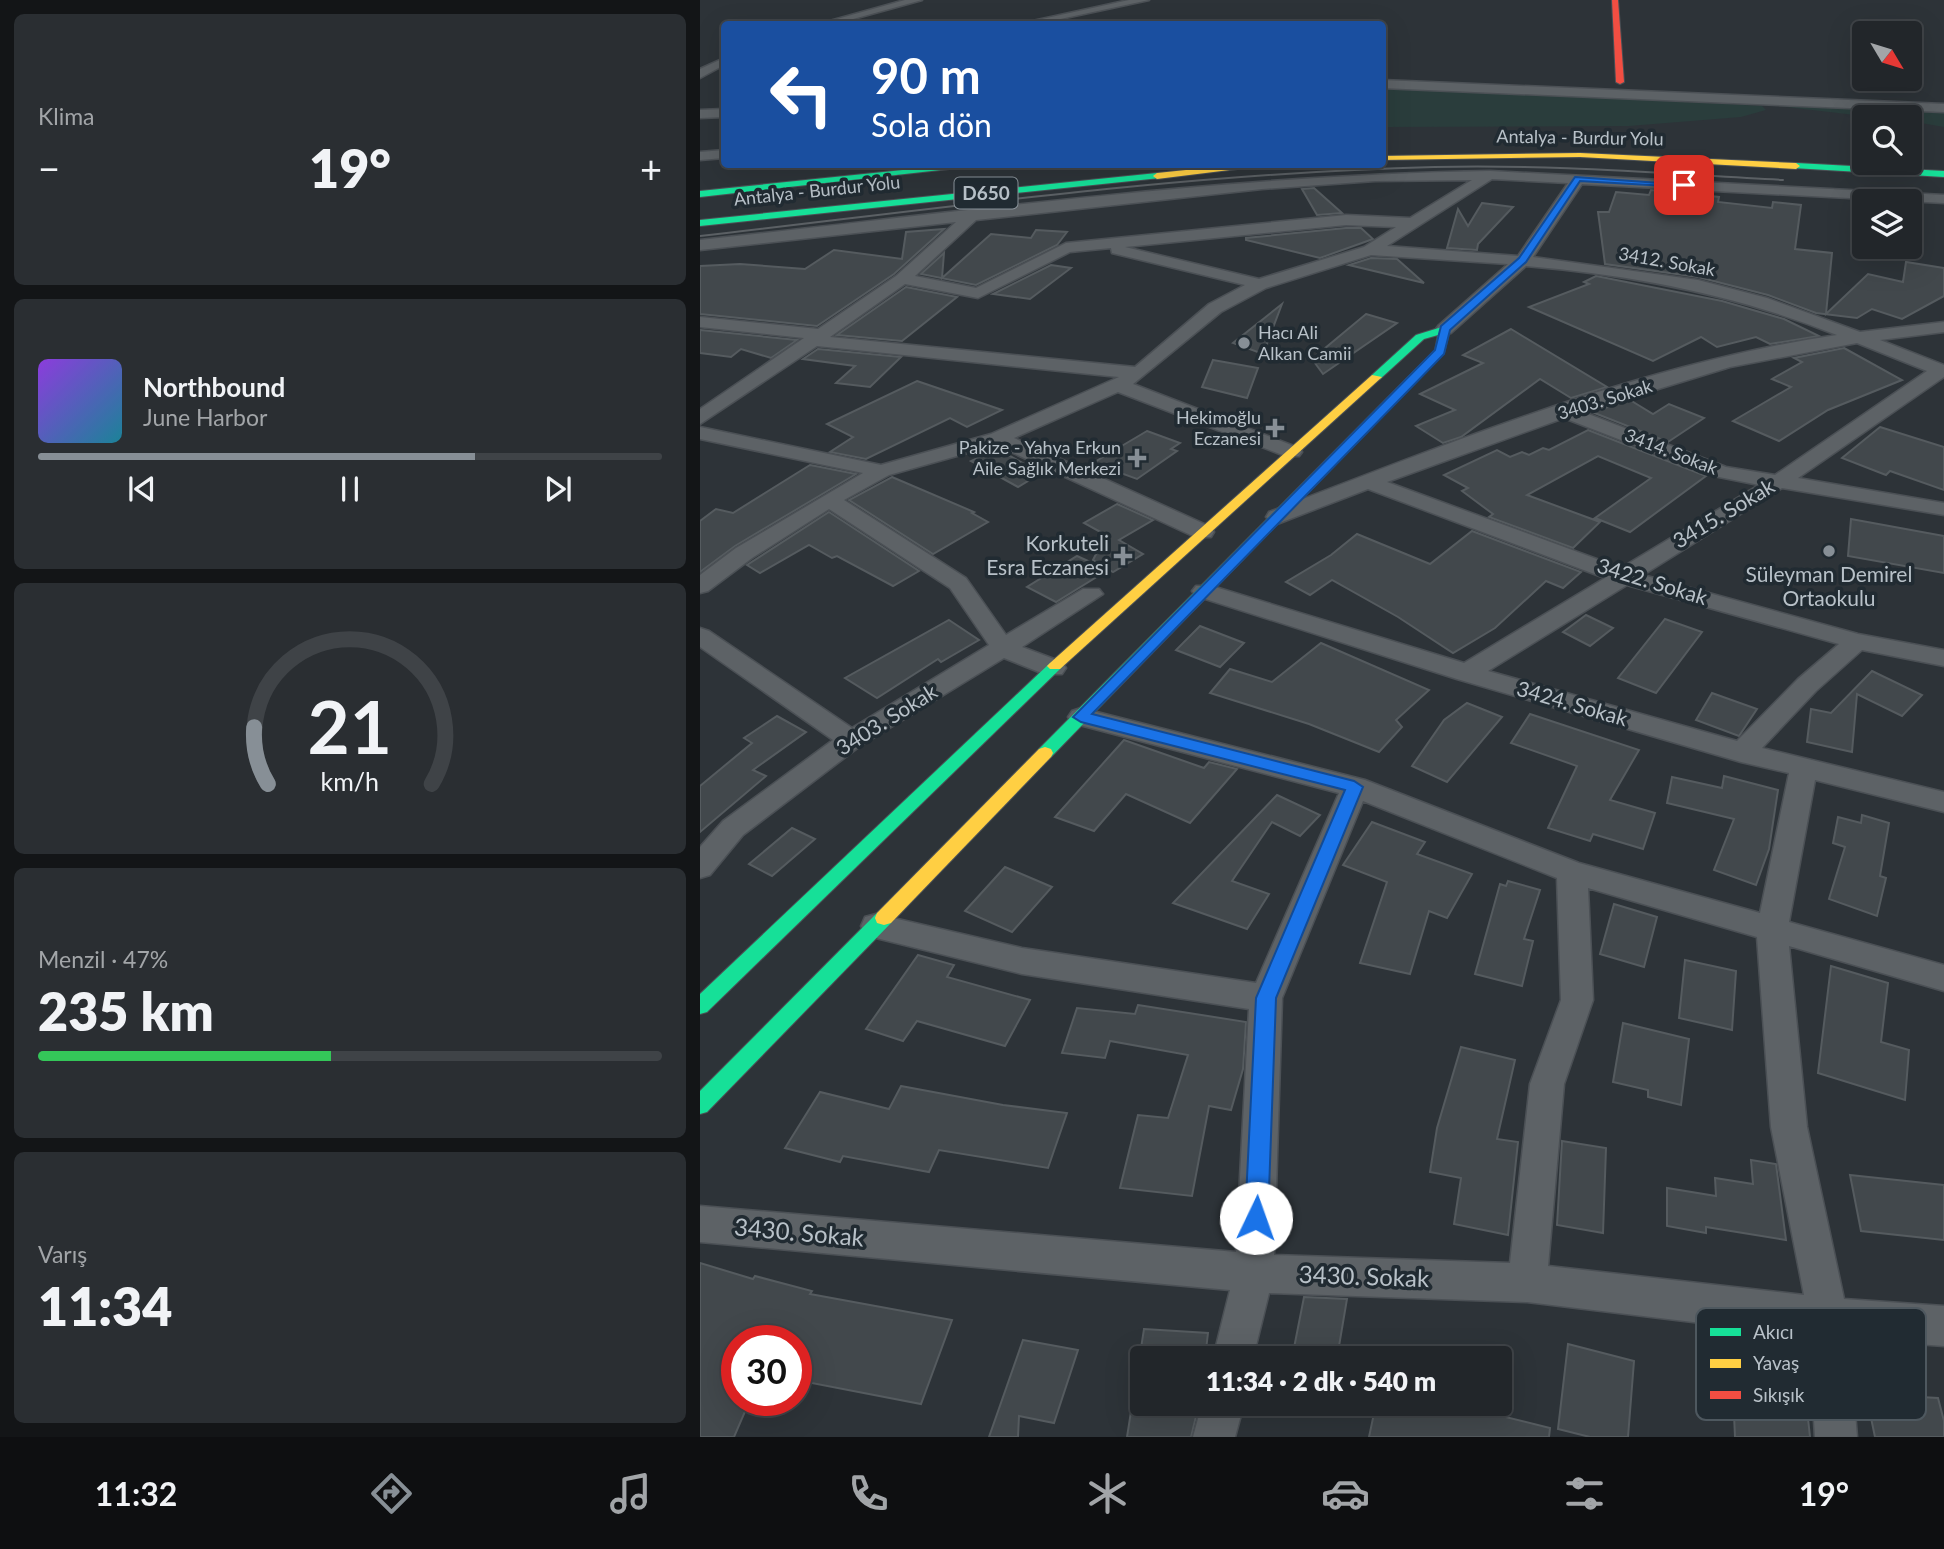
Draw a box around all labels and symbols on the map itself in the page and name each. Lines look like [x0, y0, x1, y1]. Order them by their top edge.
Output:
north arrow [1852, 21, 1922, 91]
street label: Antalya - Burdur Yolu [1496, 125, 1664, 149]
pin [1654, 155, 1714, 215]
street label: Antalya - Burdur Yolu [733, 170, 901, 210]
road number: D650 [954, 178, 1018, 209]
street label: 3412. Sokak [1617, 242, 1718, 280]
place label: Hacı Ali Alkan Camii [1258, 321, 1352, 364]
marker: Hacı Ali Alkan Camii [1236, 335, 1252, 351]
street label: 3403. Sokak [1555, 374, 1655, 424]
place label: Hekimoğlu Eczanesi [1176, 406, 1261, 449]
marker: Hekimoğlu Eczanesi [1267, 420, 1283, 436]
street label: 3414. Sokak [1622, 423, 1722, 479]
place label: Pakize - Yahya Erkun Aile Sağlık Merkezi [959, 436, 1121, 479]
marker: Pakize - Yahya Erkun Aile Sağlık Merkezi [1127, 448, 1147, 468]
street label: 3415. Sokak [1668, 472, 1779, 553]
place label: Korkuteli Esra Eczanesi [986, 530, 1109, 579]
marker: Süleyman Demirel Ortaokulu [1821, 543, 1837, 559]
marker: Korkuteli Esra Eczanesi [1115, 548, 1131, 564]
street label: 3422. Sokak [1594, 552, 1711, 609]
place label: Süleyman Demirel Ortaokulu [1746, 561, 1912, 610]
street label: 3424. Sokak [1514, 675, 1631, 730]
street label: 3403. Sokak [831, 678, 941, 760]
position arrow [1219, 1181, 1293, 1255]
street label: 3430. Sokak [733, 1211, 866, 1252]
street label: 3430. Sokak [1298, 1259, 1431, 1292]
legend [1696, 1308, 1926, 1420]
text: Akıcı [1753, 1320, 1794, 1343]
speed limit sign: 30 [721, 1325, 812, 1416]
text: Yavaş [1753, 1351, 1799, 1374]
text: Sıkışık [1753, 1383, 1805, 1406]

